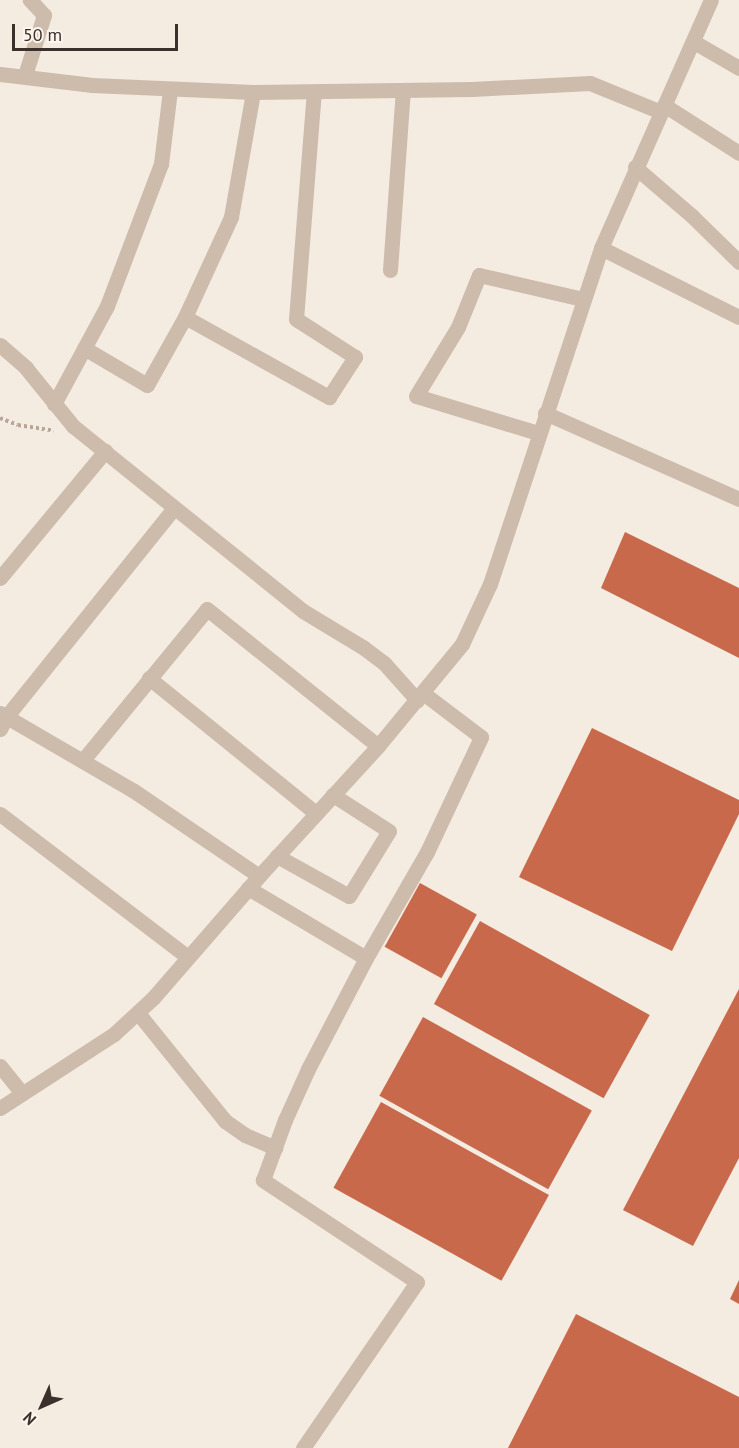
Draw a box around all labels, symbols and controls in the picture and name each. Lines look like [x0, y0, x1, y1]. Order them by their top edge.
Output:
scale bar [15, 12, 182, 50]
text: 50 m [23, 23, 62, 46]
north arrow [12, 1376, 72, 1436]
text: N [18, 1408, 40, 1430]

